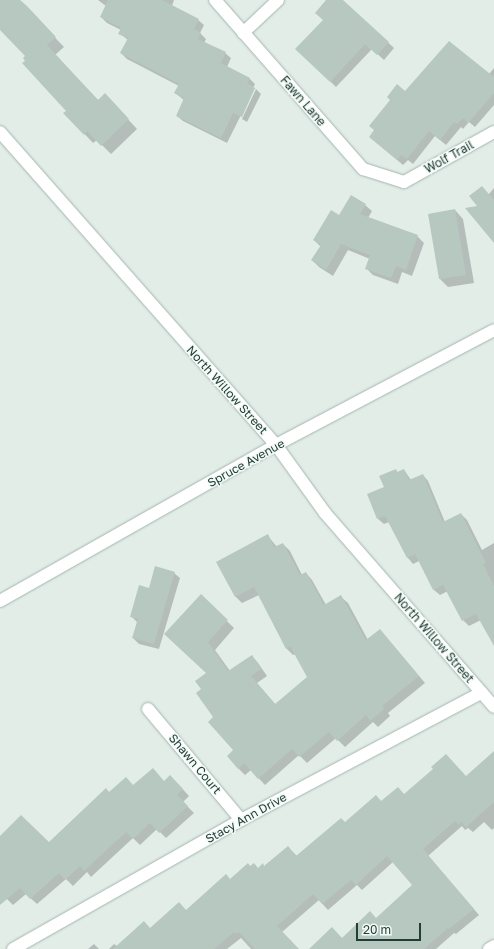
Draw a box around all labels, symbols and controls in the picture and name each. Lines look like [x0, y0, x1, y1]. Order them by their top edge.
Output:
street label: Fawn Lane [277, 73, 329, 129]
street label: Wolf Trail [422, 138, 476, 176]
street label: North Willow Street [183, 343, 271, 437]
street label: Spruce Avenue [205, 436, 287, 490]
street label: North Willow Street [391, 590, 477, 686]
street label: Shawn Court [166, 731, 224, 797]
street label: Stacy Ann Drive [203, 790, 289, 846]
scale bar [358, 915, 423, 941]
text: 20 m [363, 922, 391, 937]

